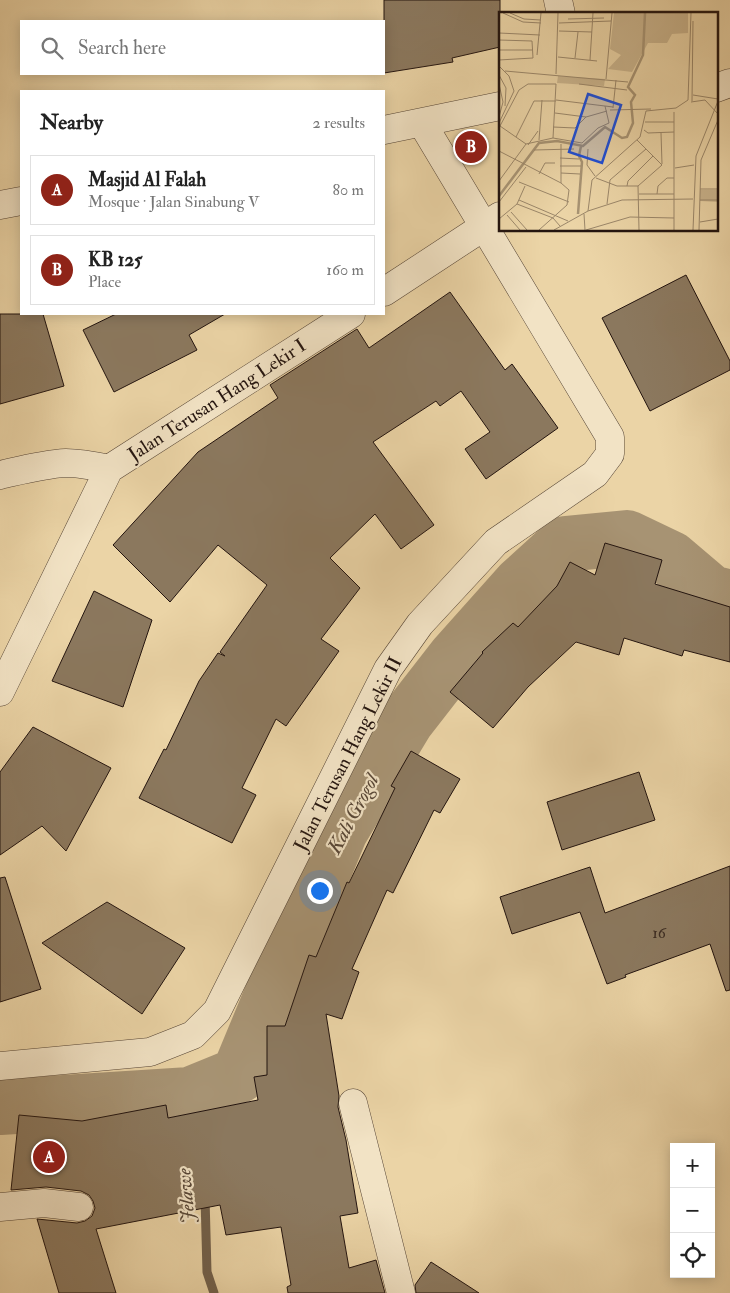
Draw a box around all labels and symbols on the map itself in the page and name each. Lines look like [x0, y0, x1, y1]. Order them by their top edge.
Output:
inset map [499, 12, 718, 231]
pin: B [455, 128, 487, 166]
street label: Jalan Terusan Hang Lekir I [123, 333, 311, 467]
street label: Jalan Terusan Hang Lekir II [288, 653, 408, 856]
water label: Kali Grogol [321, 768, 385, 859]
your location [307, 878, 333, 904]
house number: 16 [652, 923, 667, 943]
pin: A [33, 1138, 65, 1176]
water label: Jelawe [171, 1167, 201, 1225]

